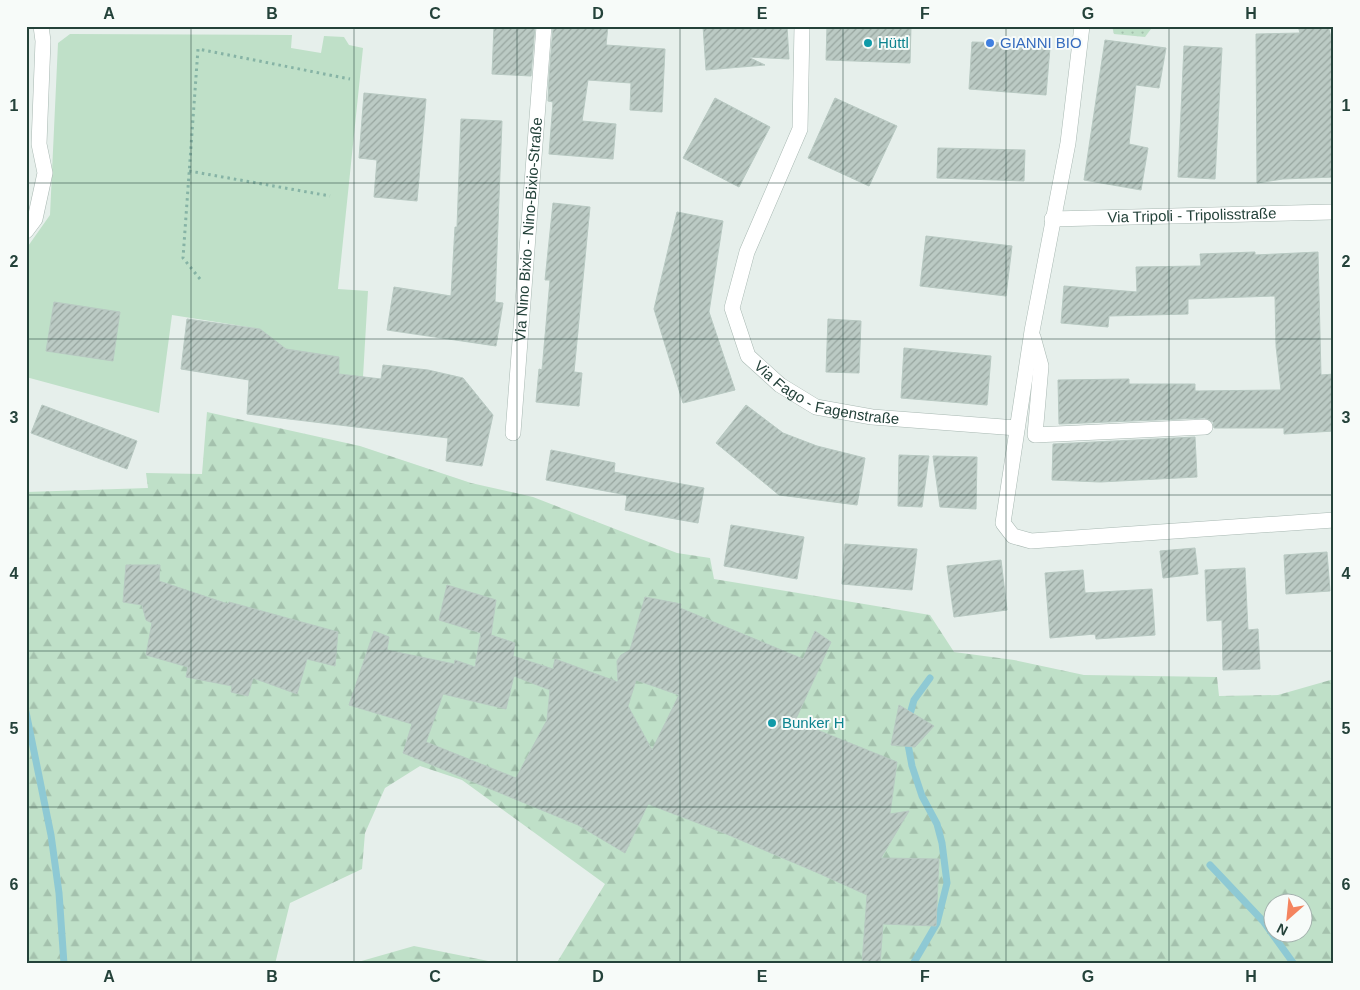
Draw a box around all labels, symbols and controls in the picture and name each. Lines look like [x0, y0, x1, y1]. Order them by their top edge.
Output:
text: A [103, 5, 115, 22]
text: B [266, 5, 278, 22]
text: C [429, 5, 441, 22]
text: D [592, 5, 604, 22]
text: E [757, 5, 768, 22]
text: F [920, 5, 930, 22]
text: G [1082, 5, 1094, 22]
text: H [1245, 5, 1257, 22]
place label: Hüttl [878, 34, 909, 51]
place label: GIANNI BIO [1000, 34, 1082, 51]
marker: Hüttl [862, 37, 874, 49]
marker: GIANNI BIO [984, 37, 996, 49]
text: 1 [10, 97, 19, 114]
text: 1 [1342, 97, 1351, 114]
street label: Via Nino Bixio - Nino-Bixio-Straße [511, 117, 545, 342]
street label: Via Tripoli - Tripolisstraße [1107, 204, 1277, 226]
text: 2 [10, 253, 19, 270]
text: 2 [1342, 253, 1351, 270]
street label: Via Fago - Fagenstraße [751, 357, 900, 427]
text: 3 [10, 409, 19, 426]
text: 3 [1342, 409, 1351, 426]
text: 4 [10, 565, 19, 582]
text: 4 [1342, 565, 1351, 582]
place label: Bunker H [782, 714, 845, 731]
marker: Bunker H [766, 717, 778, 729]
text: 5 [10, 720, 19, 737]
text: 5 [1342, 720, 1351, 737]
text: 6 [10, 876, 19, 893]
text: 6 [1342, 876, 1351, 893]
north arrow [1262, 892, 1312, 942]
text: N [1274, 920, 1290, 939]
text: A [103, 968, 115, 985]
text: B [266, 968, 278, 985]
text: C [429, 968, 441, 985]
text: D [592, 968, 604, 985]
text: E [757, 968, 768, 985]
text: F [920, 968, 930, 985]
text: G [1082, 968, 1094, 985]
text: H [1245, 968, 1257, 985]

